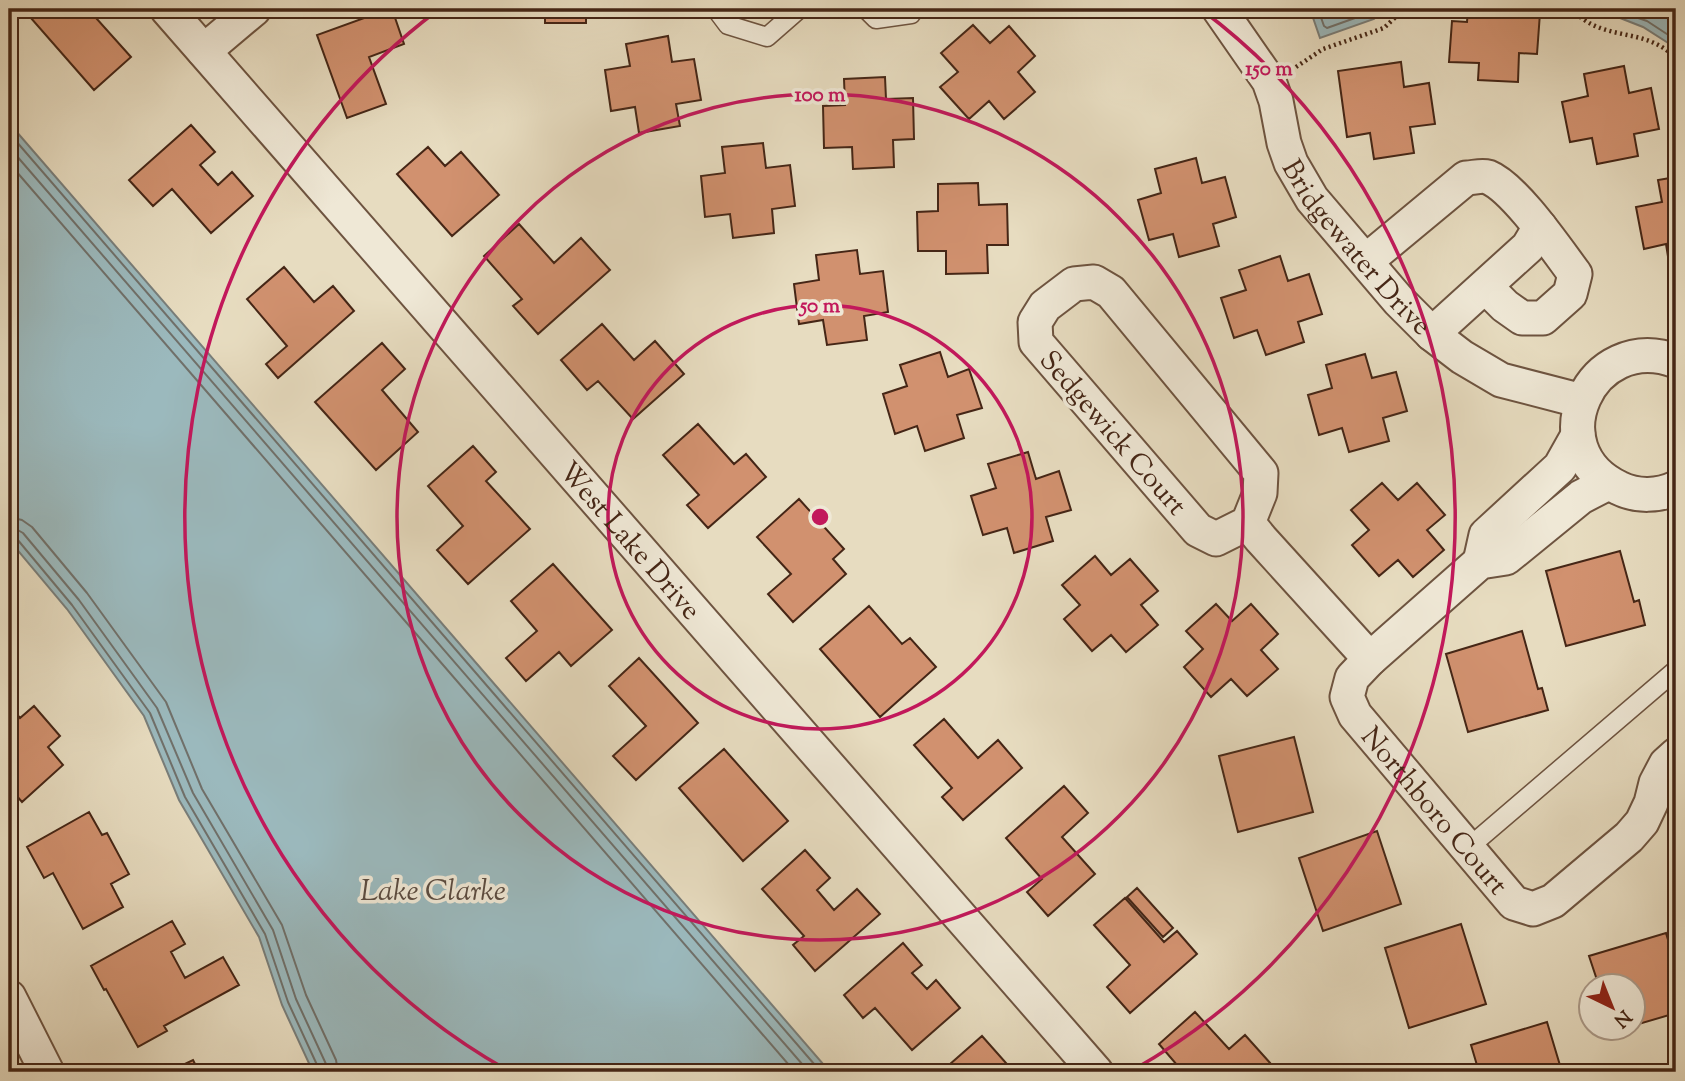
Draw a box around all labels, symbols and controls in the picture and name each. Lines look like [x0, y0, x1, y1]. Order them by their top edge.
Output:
text: 150 m [1245, 55, 1293, 85]
text: 100 m [795, 81, 846, 111]
street label: Bridgewater Drive [1270, 153, 1440, 346]
text: 50 m [798, 292, 841, 322]
street label: Sedgewick Court [1029, 343, 1195, 526]
street label: West Lake Drive [548, 454, 709, 630]
centre of rings [808, 505, 832, 529]
street label: Northboro Court [1350, 719, 1516, 905]
water label: Lake Clarke [360, 871, 506, 914]
north arrow [1576, 972, 1646, 1042]
text: N [1607, 1003, 1637, 1033]

